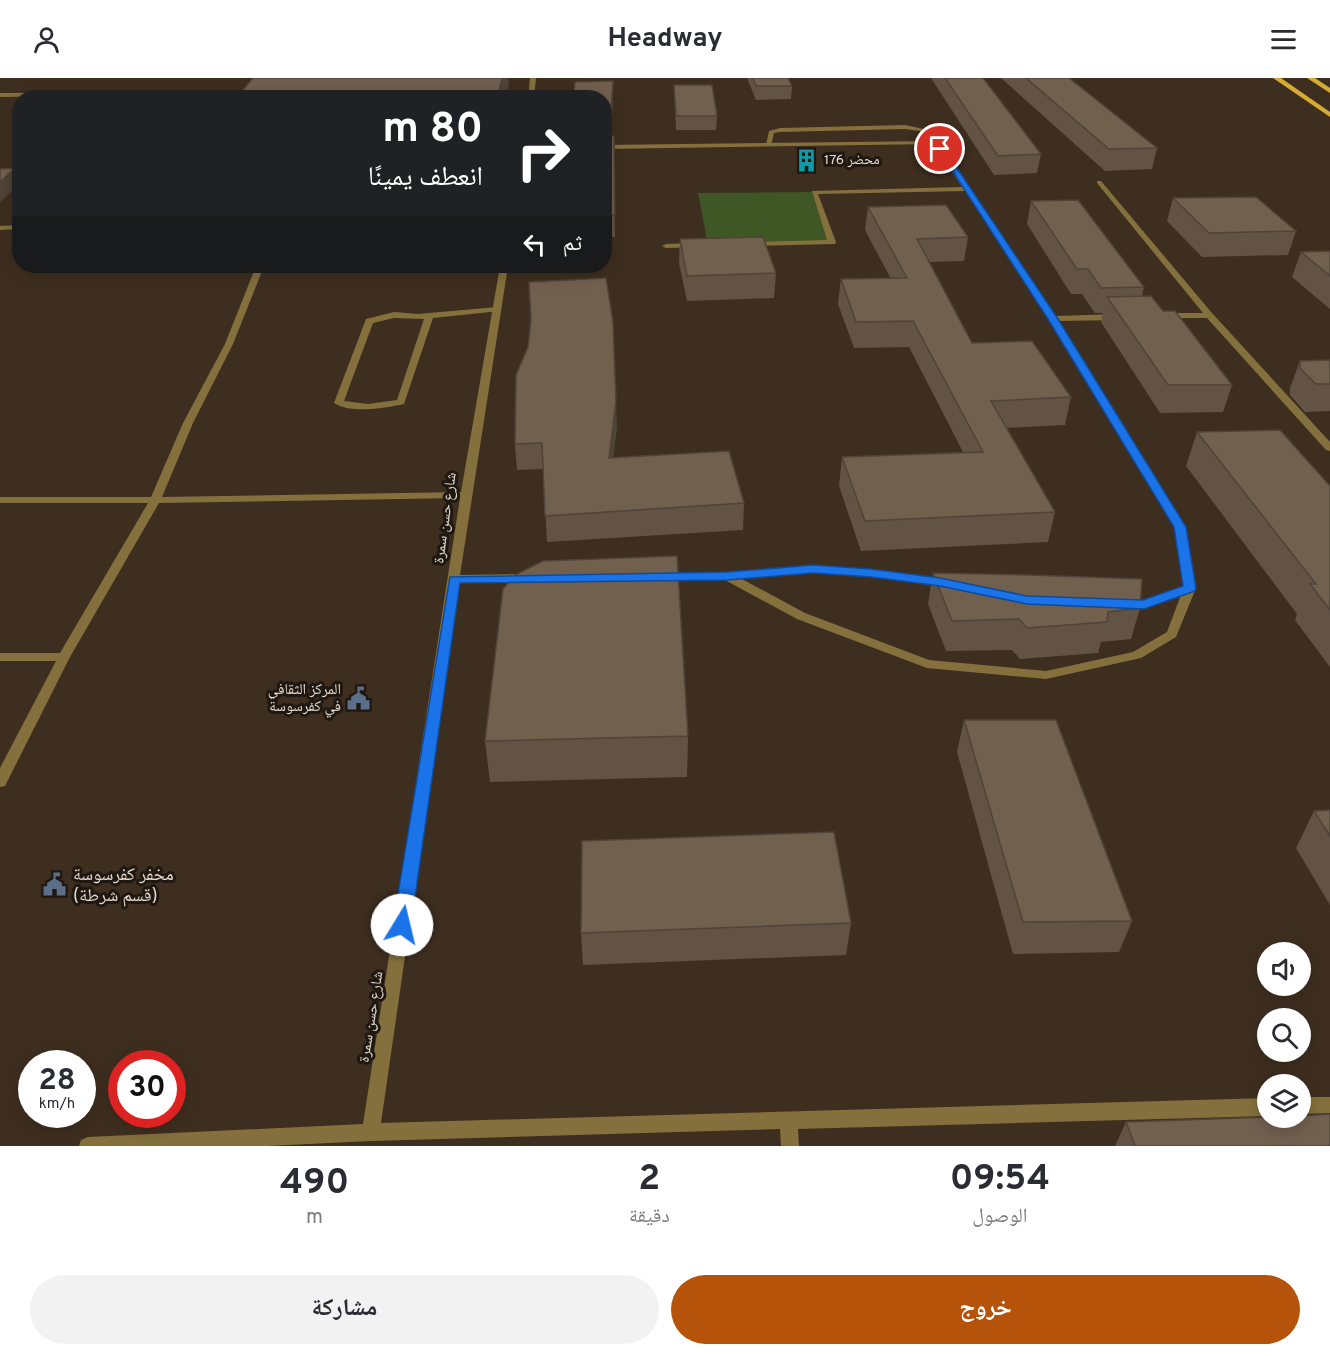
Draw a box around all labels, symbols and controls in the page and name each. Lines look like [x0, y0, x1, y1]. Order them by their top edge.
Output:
text: Headway [607, 22, 723, 56]
icon: person [30, 23, 63, 56]
icon: menu [1267, 23, 1300, 56]
text: 80 m [382, 104, 483, 157]
icon: right [504, 114, 582, 192]
pin [914, 123, 965, 174]
icon: arrive [923, 132, 956, 165]
building icon: محضر 176 [793, 147, 819, 173]
place label: محضر 176 [824, 152, 880, 169]
text: انعطف يمينًا [368, 161, 483, 195]
icon: left [518, 228, 551, 261]
text: ثم [563, 231, 582, 258]
street label: شارع حسن سمرة [430, 471, 462, 565]
place label: المركز الثقافي في كفرسوسة [268, 681, 341, 717]
public building icon: المركز الثقافي في كفرسوسة [346, 686, 372, 712]
place label: مخفر كفرسوسة (قسم شرطة) [73, 864, 174, 908]
public building icon: مخفر كفرسوسة (قسم شرطة) [42, 872, 68, 898]
position arrow [370, 893, 434, 957]
map controls [1257, 942, 1311, 1128]
button: sound [1257, 942, 1311, 996]
street label: شارع حسن سمرة [355, 970, 389, 1064]
button: search [1257, 1008, 1311, 1062]
speed limit sign: 30 [108, 1050, 186, 1128]
text: 28 [38, 1063, 76, 1100]
button: layers [1257, 1074, 1311, 1128]
text: km/h [39, 1095, 75, 1114]
text: 2 [638, 1157, 660, 1203]
text: 09:54 [950, 1157, 1050, 1203]
text: 490 [280, 1161, 349, 1207]
text: دقيقة [629, 1204, 670, 1230]
text: الوصول [972, 1204, 1028, 1230]
text: m [306, 1205, 323, 1231]
button: مشاركة [30, 1275, 659, 1344]
button: خروج [671, 1275, 1300, 1344]

